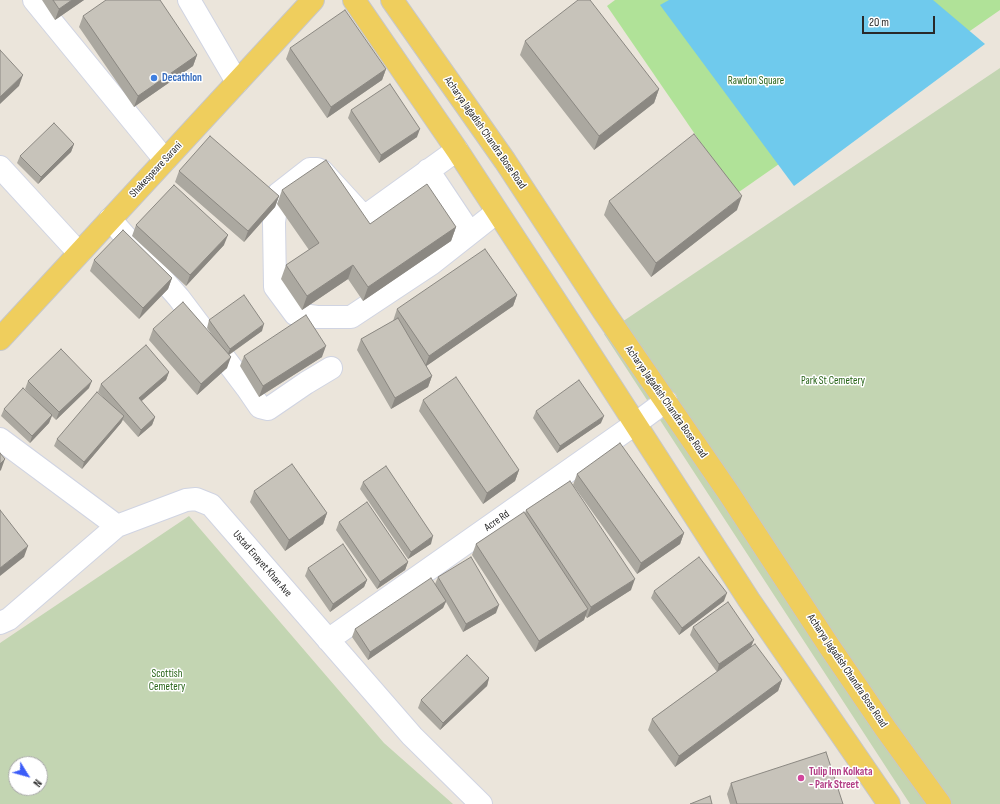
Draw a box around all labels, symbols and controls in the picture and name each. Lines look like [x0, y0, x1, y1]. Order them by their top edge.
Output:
scale bar [864, 8, 937, 34]
text: 20 m [869, 15, 889, 30]
place label: Decathlon [162, 71, 202, 85]
marker: Decathlon [149, 73, 159, 83]
street label: Acharya Jagadish Chandra Bose Road [441, 74, 529, 192]
park label: Rawdon Square [728, 74, 784, 88]
street label: Shakespeare Sarani [127, 139, 185, 201]
street label: Acharya Jagadish Chandra Bose Road [622, 343, 710, 461]
park label: Park St Cemetery [801, 374, 865, 388]
street label: Acre Rd [482, 508, 512, 534]
street label: Ustad Enayet Khan Ave [230, 528, 294, 600]
street label: Acharya Jagadish Chandra Bose Road [804, 612, 890, 730]
park label: Scottish Cemetery [149, 667, 185, 693]
north arrow [8, 756, 48, 796]
place label: Tulip Inn Kolkata - Park Street [809, 765, 872, 791]
marker: Tulip Inn Kolkata - Park Street [796, 773, 806, 783]
text: N [30, 777, 44, 789]

